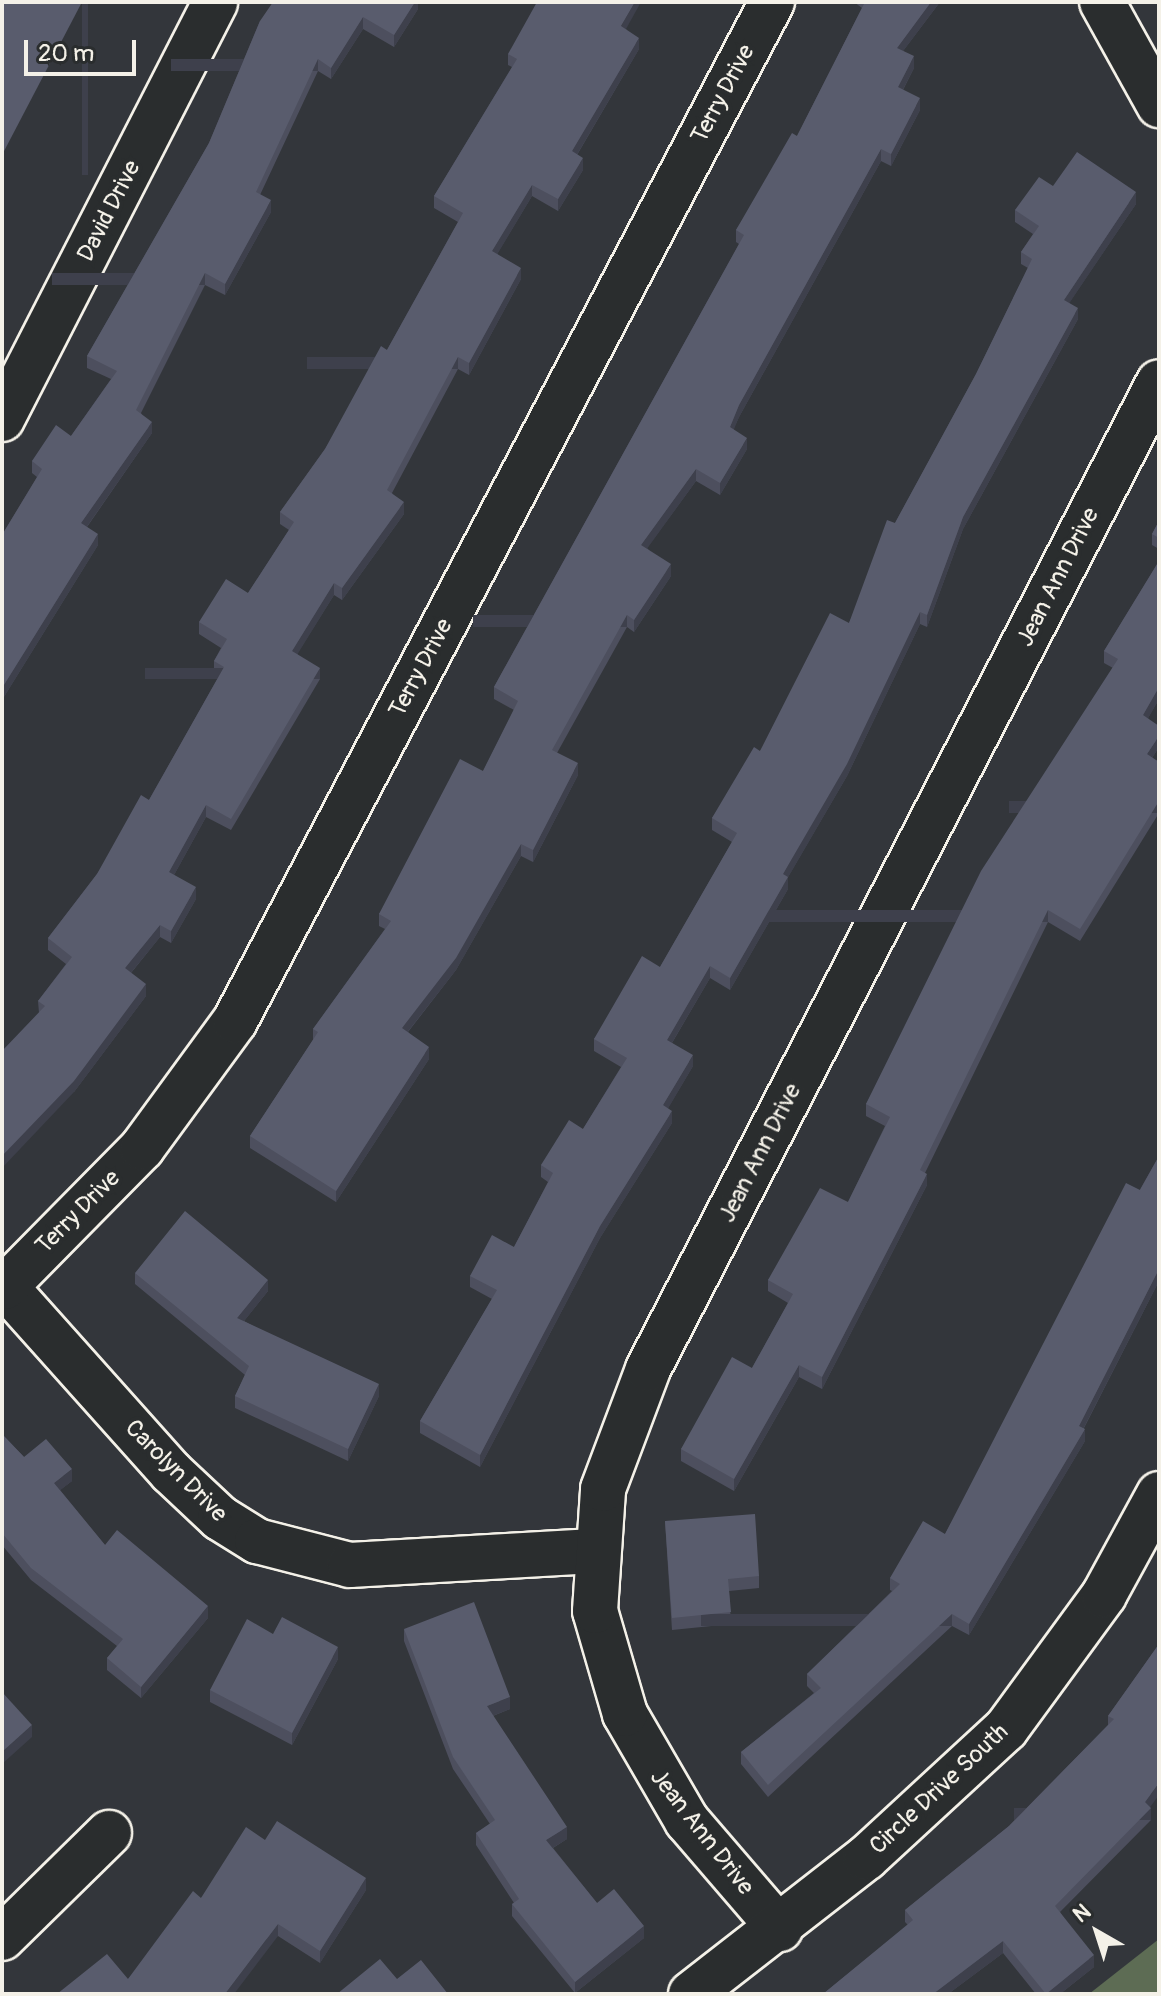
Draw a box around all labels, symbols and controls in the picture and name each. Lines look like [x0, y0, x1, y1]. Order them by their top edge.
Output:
scale bar [28, 24, 140, 74]
text: 20 m [38, 39, 94, 68]
street label: Terry Drive [685, 40, 761, 148]
street label: David Drive [71, 156, 147, 266]
street label: Jean Ann Drive [1011, 503, 1105, 651]
street label: Terry Drive [383, 614, 459, 722]
street label: Jean Ann Drive [713, 1079, 807, 1227]
street label: Terry Drive [30, 1164, 126, 1260]
street label: Carolyn Drive [119, 1414, 233, 1528]
street label: Circle Drive South [864, 1717, 1014, 1861]
street label: Jean Ann Drive [644, 1763, 760, 1901]
north arrow [1057, 1892, 1137, 1972]
text: N [1067, 1898, 1096, 1929]

